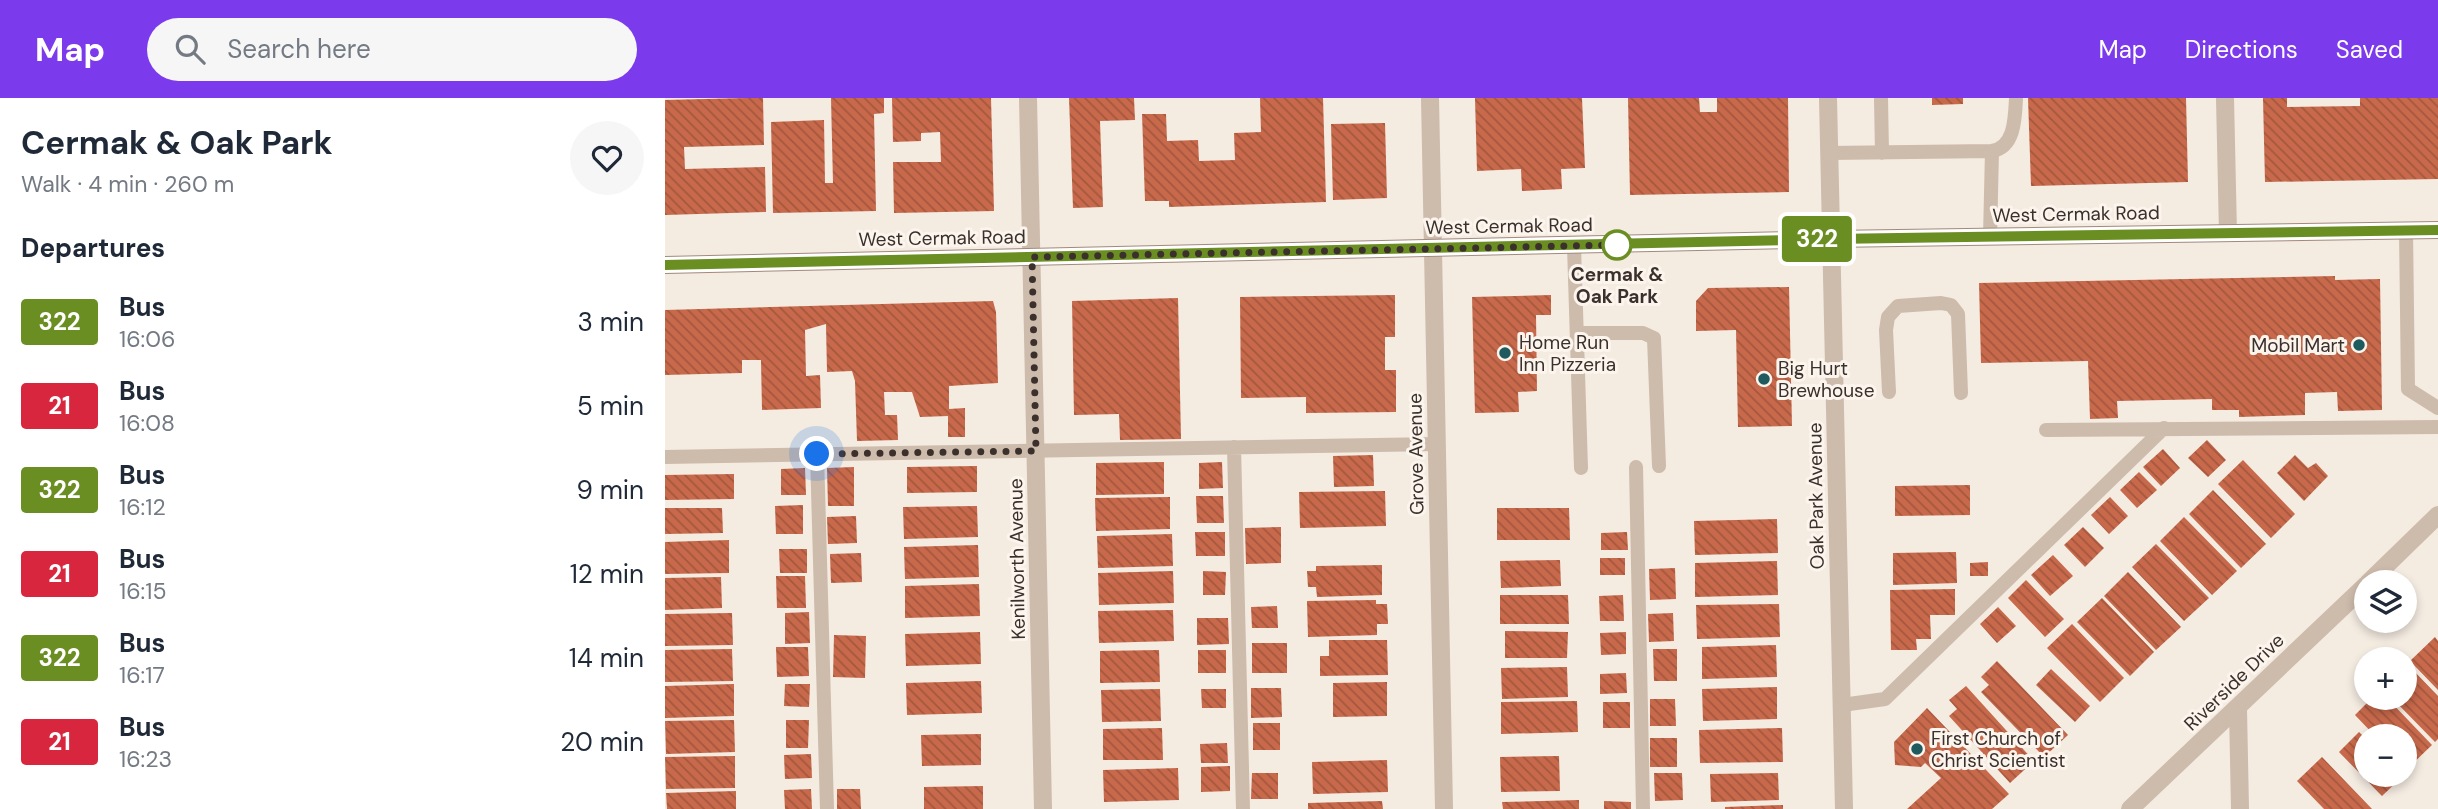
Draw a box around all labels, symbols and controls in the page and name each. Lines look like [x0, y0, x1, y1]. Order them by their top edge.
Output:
search box [147, 18, 637, 81]
text: Map [35, 28, 105, 71]
icon: search [171, 30, 209, 68]
text: Search here [227, 32, 371, 66]
text: Map [2099, 34, 2147, 65]
text: Directions [2185, 34, 2298, 65]
text: Saved [2336, 34, 2403, 65]
text: Cermak & Oak Park [21, 121, 333, 164]
button: heart [570, 121, 644, 195]
text: Walk · 4 min · 260 m [21, 169, 234, 199]
street label: West Cermak Road [1992, 200, 2160, 228]
street label: West Cermak Road [1425, 212, 1593, 240]
line badge: 322 [1777, 216, 1857, 262]
text: 322 [1796, 223, 1838, 254]
street label: West Cermak Road [858, 224, 1026, 252]
marker: Cermak & Oak Park [1602, 230, 1632, 260]
text: Departures [21, 231, 165, 265]
place label: Cermak & Oak Park [1571, 262, 1663, 309]
text: Bus [119, 290, 165, 324]
text: 3 min [577, 305, 644, 339]
text: 322 [38, 306, 81, 337]
text: 16:06 [119, 324, 175, 354]
place label: Home Run Inn Pizzeria [1519, 330, 1616, 377]
place label: Mobil Mart [2251, 333, 2345, 358]
marker: Mobil Mart [2351, 337, 2367, 353]
marker: Home Run Inn Pizzeria [1497, 345, 1513, 361]
place label: Big Hurt Brewhouse [1778, 356, 1874, 403]
marker: Big Hurt Brewhouse [1756, 371, 1772, 387]
text: Bus [119, 374, 165, 408]
text: 5 min [577, 389, 644, 423]
text: 21 [48, 390, 71, 421]
street label: Grove Avenue [1402, 393, 1430, 515]
text: 16:08 [119, 408, 175, 438]
street label: Oak Park Avenue [1802, 422, 1830, 570]
your location [799, 436, 834, 471]
text: Bus [119, 458, 165, 492]
text: 9 min [576, 473, 644, 507]
text: 322 [38, 474, 81, 505]
street label: Kenilworth Avenue [1003, 478, 1031, 640]
text: 16:12 [119, 492, 166, 522]
text: Bus [119, 542, 165, 576]
text: 12 min [570, 557, 644, 591]
text: 21 [48, 558, 71, 589]
map controls [2354, 570, 2417, 787]
button: layers [2354, 570, 2417, 633]
text: 16:15 [119, 576, 166, 606]
text: Bus [119, 626, 165, 660]
street label: Riverside Drive [2179, 628, 2289, 736]
text: 14 min [569, 641, 644, 675]
text: 322 [38, 642, 81, 673]
button: + [2354, 647, 2417, 710]
text: 16:17 [119, 660, 165, 690]
text: Bus [119, 710, 165, 744]
button: − [2354, 724, 2417, 787]
text: 20 min [560, 725, 644, 759]
text: 21 [48, 726, 71, 757]
place label: First Church of Christ Scientist [1931, 726, 2065, 773]
marker: First Church of Christ Scientist [1909, 741, 1925, 757]
text: 16:23 [119, 744, 172, 774]

